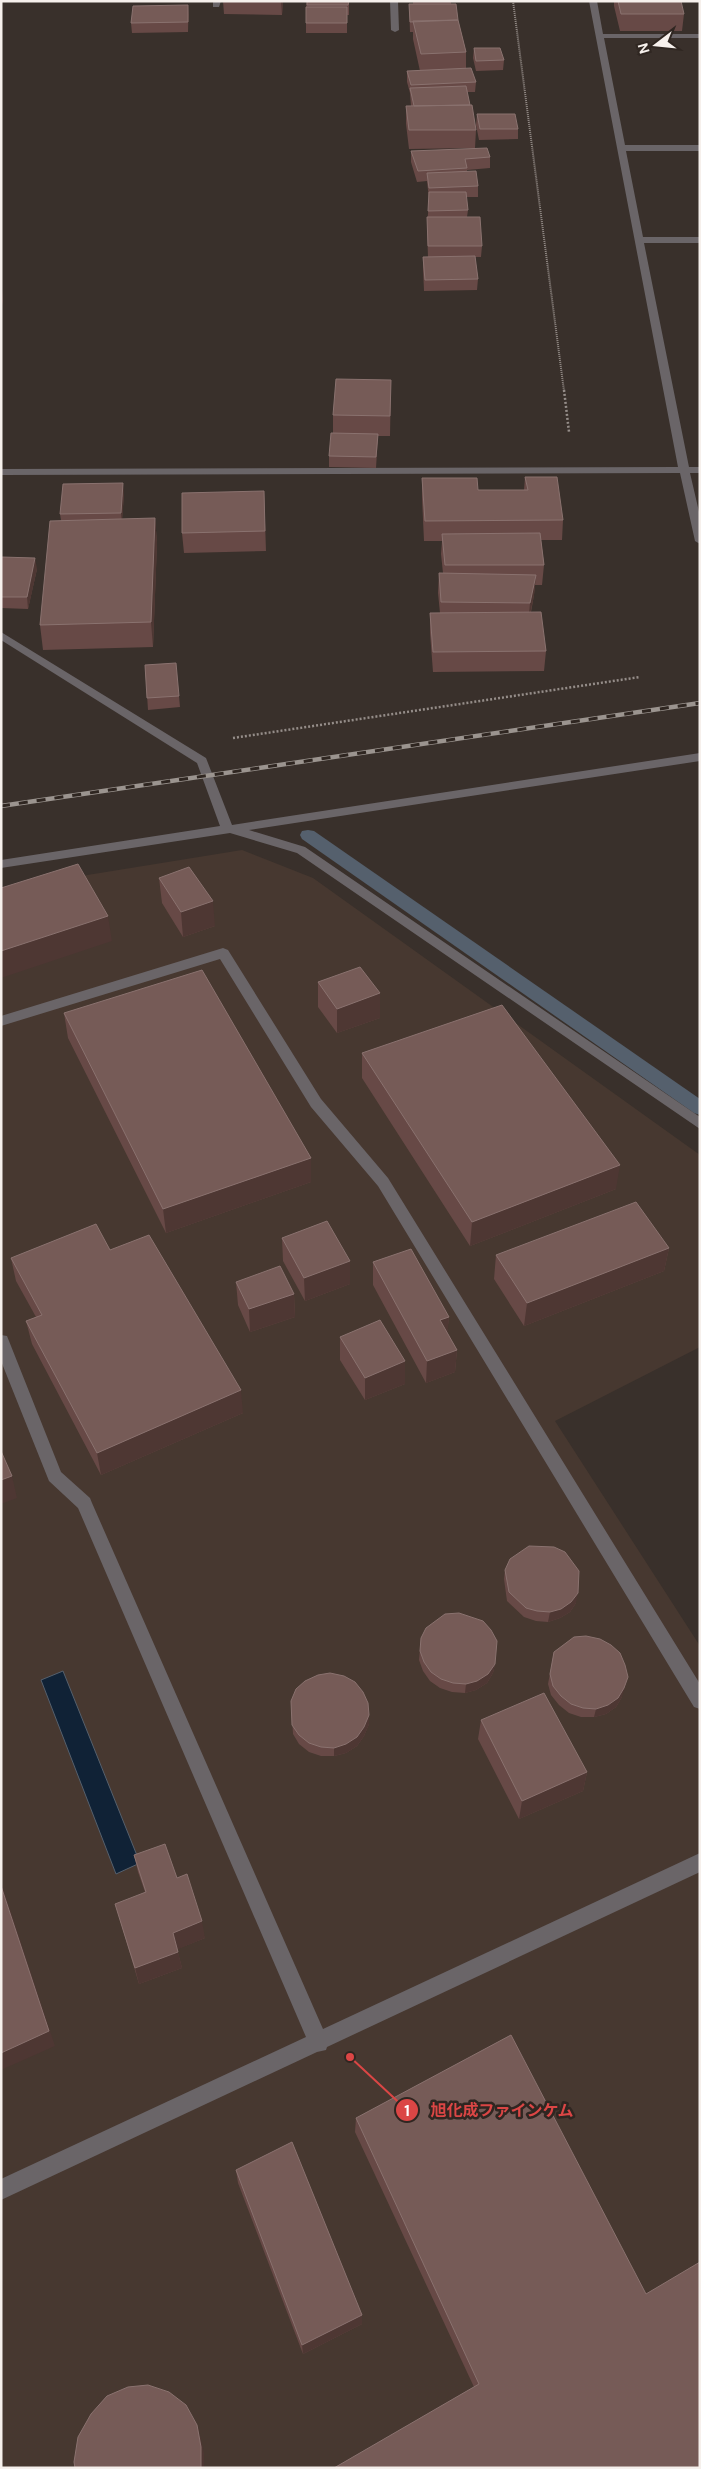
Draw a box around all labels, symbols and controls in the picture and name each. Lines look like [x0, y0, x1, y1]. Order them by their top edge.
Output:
north arrow [631, 20, 681, 70]
text: N [633, 41, 654, 56]
callout: 旭化成ファインケム [395, 2095, 584, 2126]
text: 旭化成ファインケム [431, 2100, 573, 2121]
text: 1 [404, 2101, 410, 2121]

